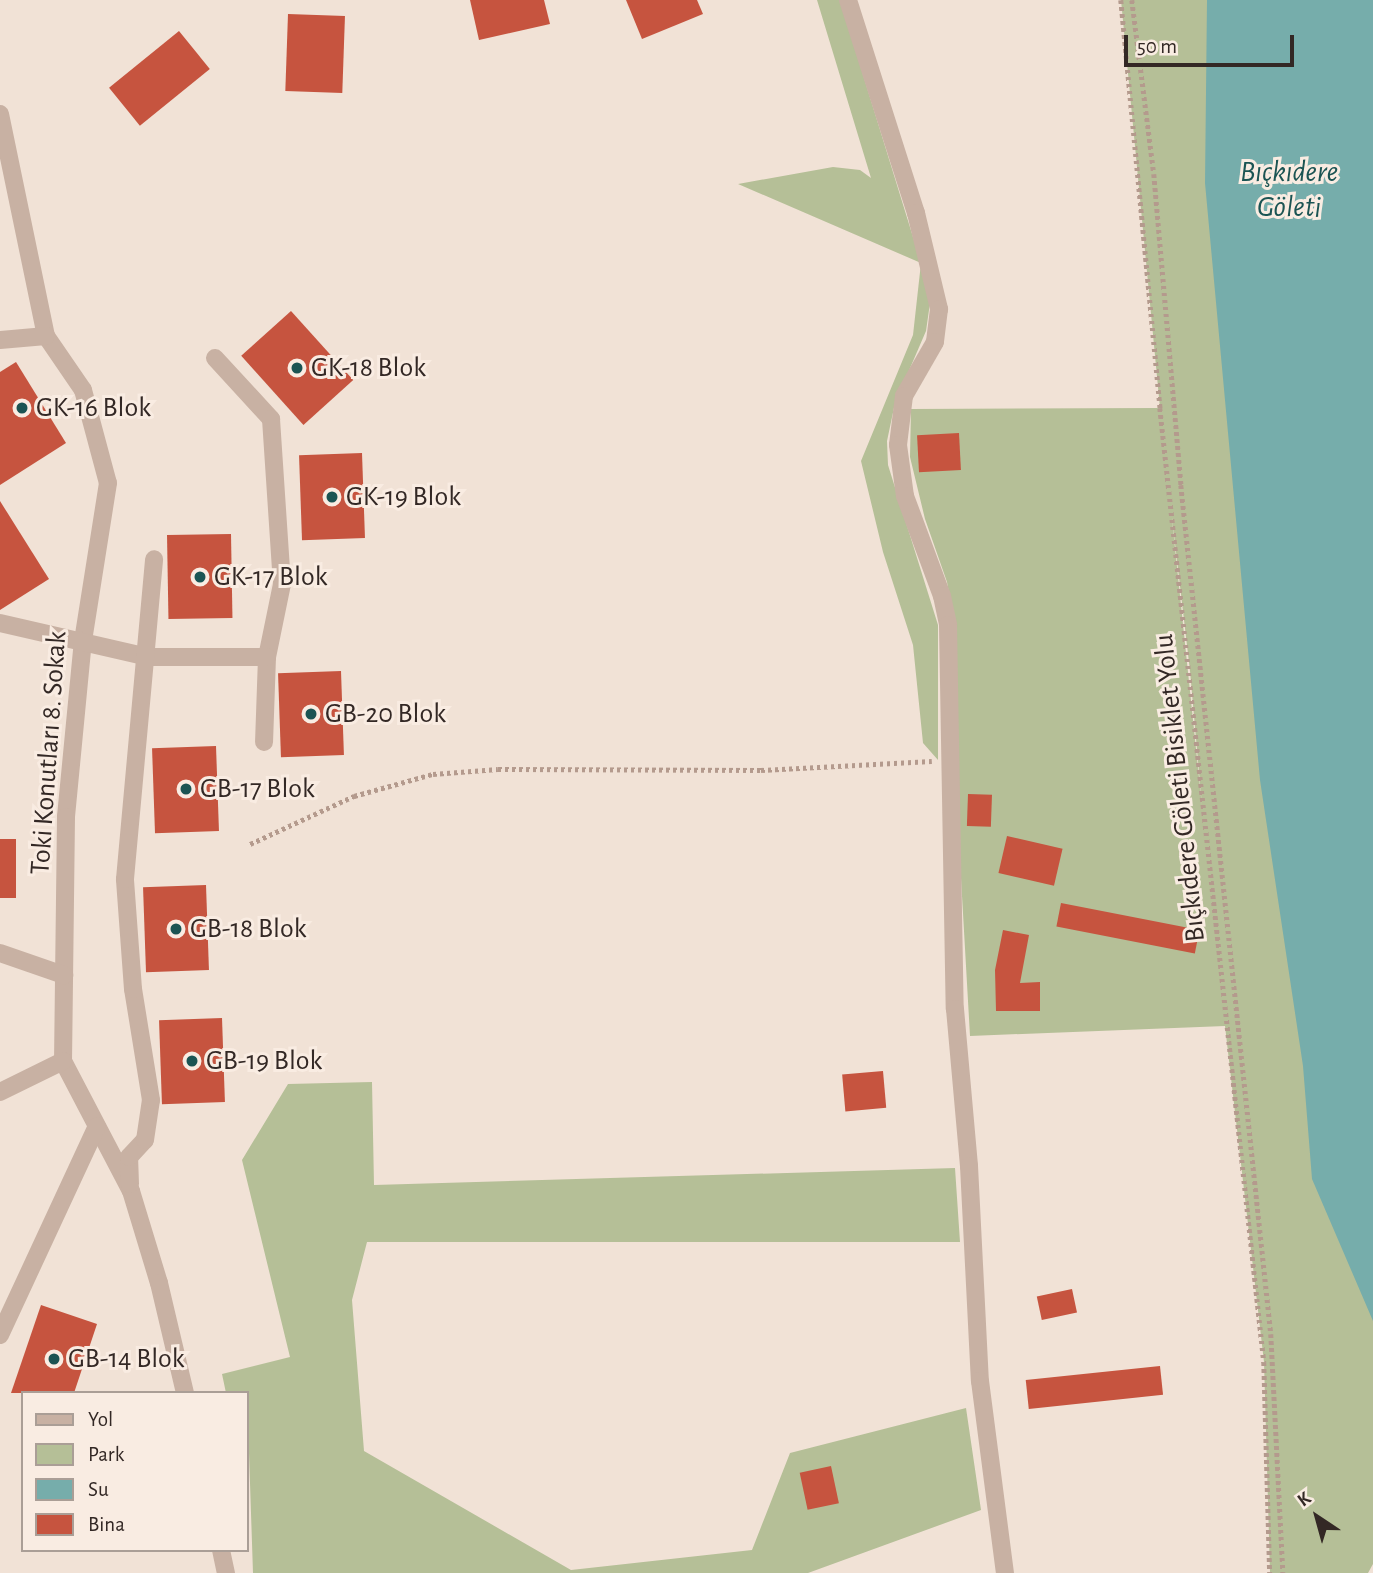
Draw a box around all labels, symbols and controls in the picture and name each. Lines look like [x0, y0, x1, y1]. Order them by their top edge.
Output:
scale bar [1128, 21, 1298, 65]
text: 50 m [1137, 36, 1177, 57]
water label: Bıçkıdere Göleti [1240, 154, 1338, 224]
place label: GK-18 Blok [311, 351, 426, 385]
marker: GK-18 Blok [289, 360, 305, 376]
place label: GK-16 Blok [36, 391, 151, 425]
marker: GK-16 Blok [14, 400, 30, 416]
place label: GK-19 Blok [346, 480, 461, 514]
marker: GK-19 Blok [324, 489, 340, 505]
place label: GK-17 Blok [214, 560, 327, 594]
marker: GK-17 Blok [192, 569, 208, 585]
street label: Toki Konutları 8. Sokak [24, 630, 74, 876]
street label: Bıçkıdere Göleti Bisiklet Yolu [1147, 632, 1213, 944]
place label: GB-20 Blok [325, 697, 446, 731]
marker: GB-20 Blok [303, 706, 319, 722]
place label: GB-17 Blok [200, 772, 315, 806]
marker: GB-17 Blok [178, 781, 194, 797]
place label: GB-18 Blok [190, 912, 306, 946]
marker: GB-18 Blok [168, 921, 184, 937]
place label: GB-19 Blok [206, 1044, 322, 1078]
marker: GB-19 Blok [184, 1053, 200, 1069]
place label: GB-14 Blok [68, 1342, 185, 1376]
marker: GB-14 Blok [46, 1351, 62, 1367]
legend [21, 1391, 248, 1552]
text: Yol [88, 1409, 113, 1430]
text: Park [88, 1444, 124, 1465]
text: Su [88, 1479, 109, 1500]
north arrow [1282, 1482, 1352, 1552]
text: K [1294, 1489, 1314, 1511]
text: Bina [88, 1514, 125, 1535]

